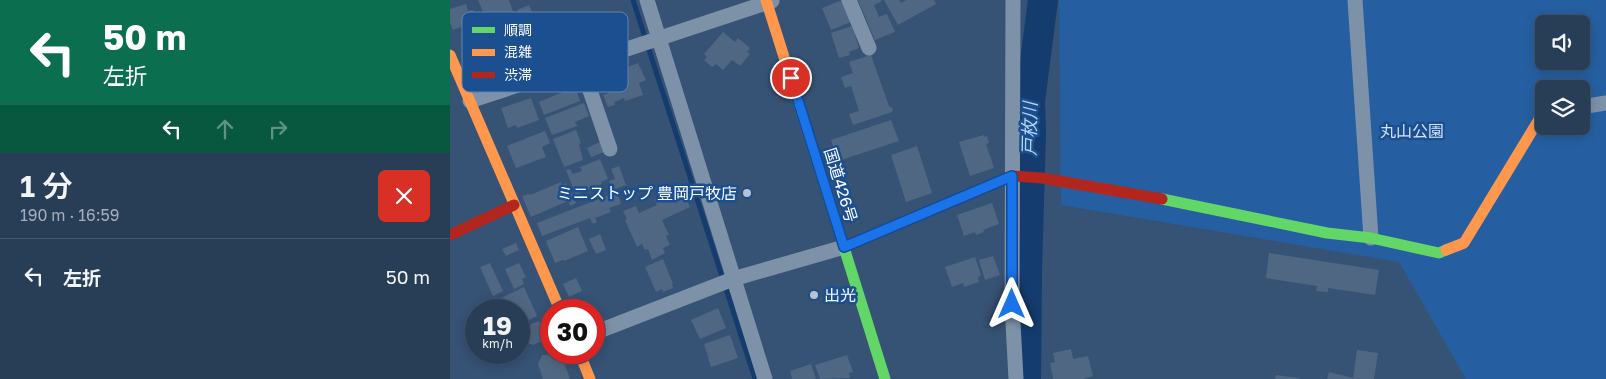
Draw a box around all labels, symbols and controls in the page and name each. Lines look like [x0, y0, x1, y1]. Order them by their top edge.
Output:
legend [462, 12, 628, 92]
map controls [1535, 15, 1590, 135]
button: sound [1535, 15, 1590, 70]
text: 50 m [103, 16, 186, 58]
icon: left [20, 20, 85, 85]
text: 順調 [504, 21, 532, 38]
text: 混雑 [504, 43, 532, 60]
pin [770, 57, 812, 99]
text: 左折 [103, 62, 147, 89]
icon: arrive [777, 64, 805, 92]
text: 渋滞 [504, 66, 532, 83]
button: layers [1535, 80, 1590, 135]
water label: 戸枚川 [1018, 100, 1041, 156]
icon: left [158, 115, 186, 143]
icon: ahead [211, 115, 239, 143]
icon: right [264, 115, 292, 143]
park label: 丸山公園 [1380, 121, 1444, 141]
street label: 国道426号 [820, 145, 862, 225]
text: 1 分 [20, 168, 73, 204]
button: close [378, 170, 430, 222]
place label: ミニストップ 豊岡戸牧店 [557, 183, 737, 203]
marker: ミニストップ 豊岡戸牧店 [741, 187, 753, 199]
text: 190 m · 16:59 [20, 205, 120, 225]
icon: left [20, 262, 48, 290]
text: 50 m [386, 265, 430, 288]
text: 左折 [63, 266, 101, 289]
position arrow [985, 277, 1037, 329]
place label: 出光 [824, 285, 856, 305]
marker: 出光 [808, 289, 820, 301]
speed limit sign: 30 [540, 299, 605, 364]
text: 19 [483, 310, 512, 341]
text: km/h [482, 336, 513, 351]

